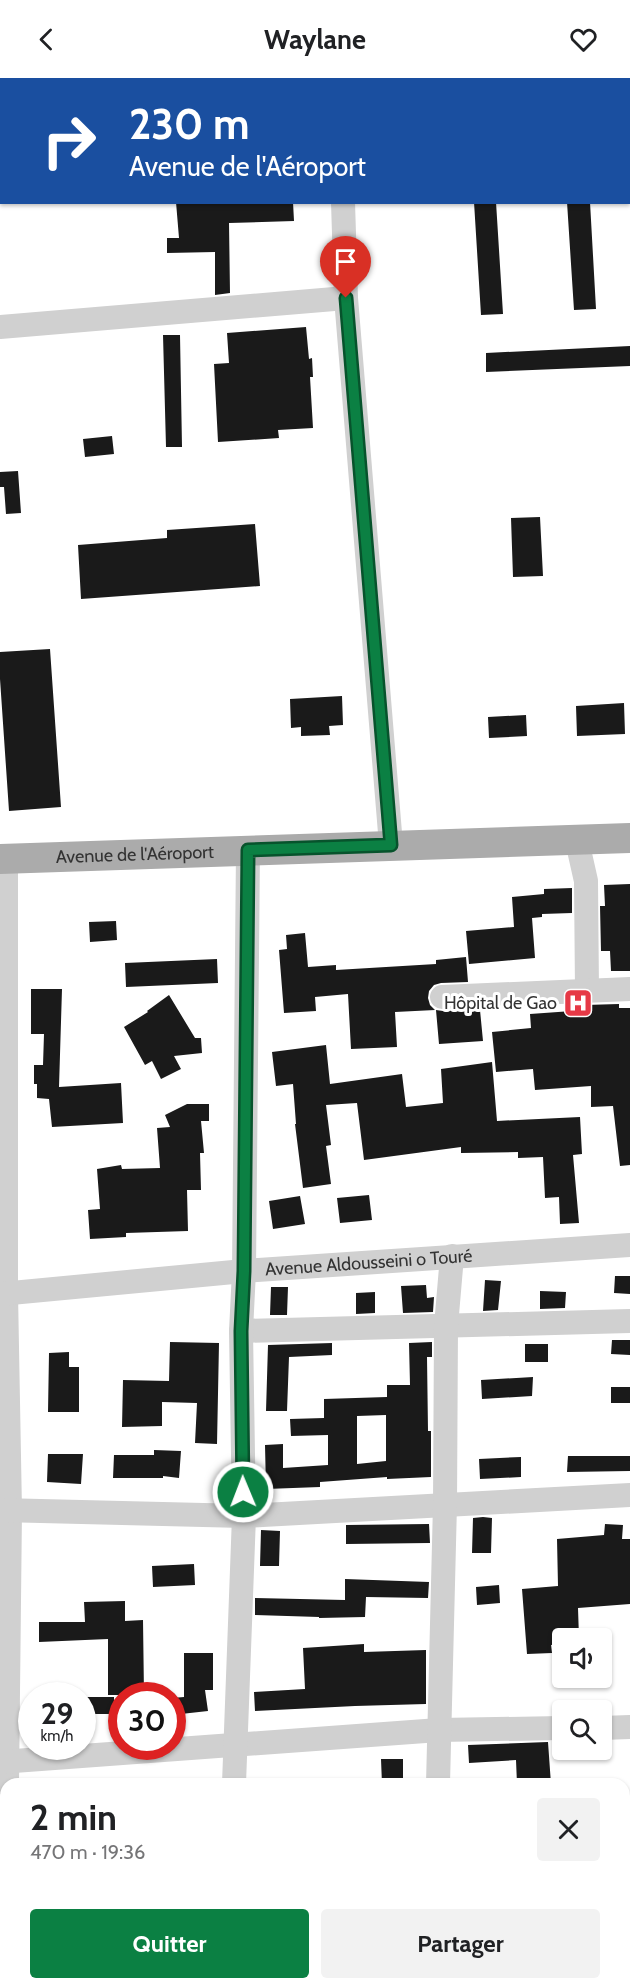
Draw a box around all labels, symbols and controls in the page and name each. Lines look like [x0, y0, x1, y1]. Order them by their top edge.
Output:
icon: back [30, 23, 63, 56]
text: Waylane [264, 23, 366, 56]
icon: heart [567, 23, 600, 56]
text: 230 m [129, 98, 249, 150]
icon: right [30, 102, 108, 180]
text: Avenue de l'Aéroport [129, 150, 366, 183]
pin [320, 236, 371, 298]
icon: arrive [329, 245, 362, 278]
street label: Avenue de l'Aéroport [56, 841, 214, 868]
hospital icon: Hôpital de Gao [562, 987, 594, 1019]
place label: Hôpital de Gao [444, 992, 557, 1014]
street label: Avenue Aldousseini o Touré [264, 1245, 473, 1281]
position arrow [211, 1460, 275, 1524]
map controls [552, 1628, 612, 1760]
button: sound [552, 1628, 612, 1688]
speed limit sign: 30 [108, 1682, 186, 1760]
text: 29 [41, 1695, 73, 1732]
button: search [552, 1700, 612, 1760]
text: km/h [41, 1727, 73, 1745]
text: 2 min [30, 1795, 117, 1839]
button: close [537, 1798, 600, 1861]
text: 470 m · 19:36 [30, 1840, 145, 1864]
button: Quitter [30, 1909, 309, 1978]
button: Partager [321, 1909, 600, 1978]

